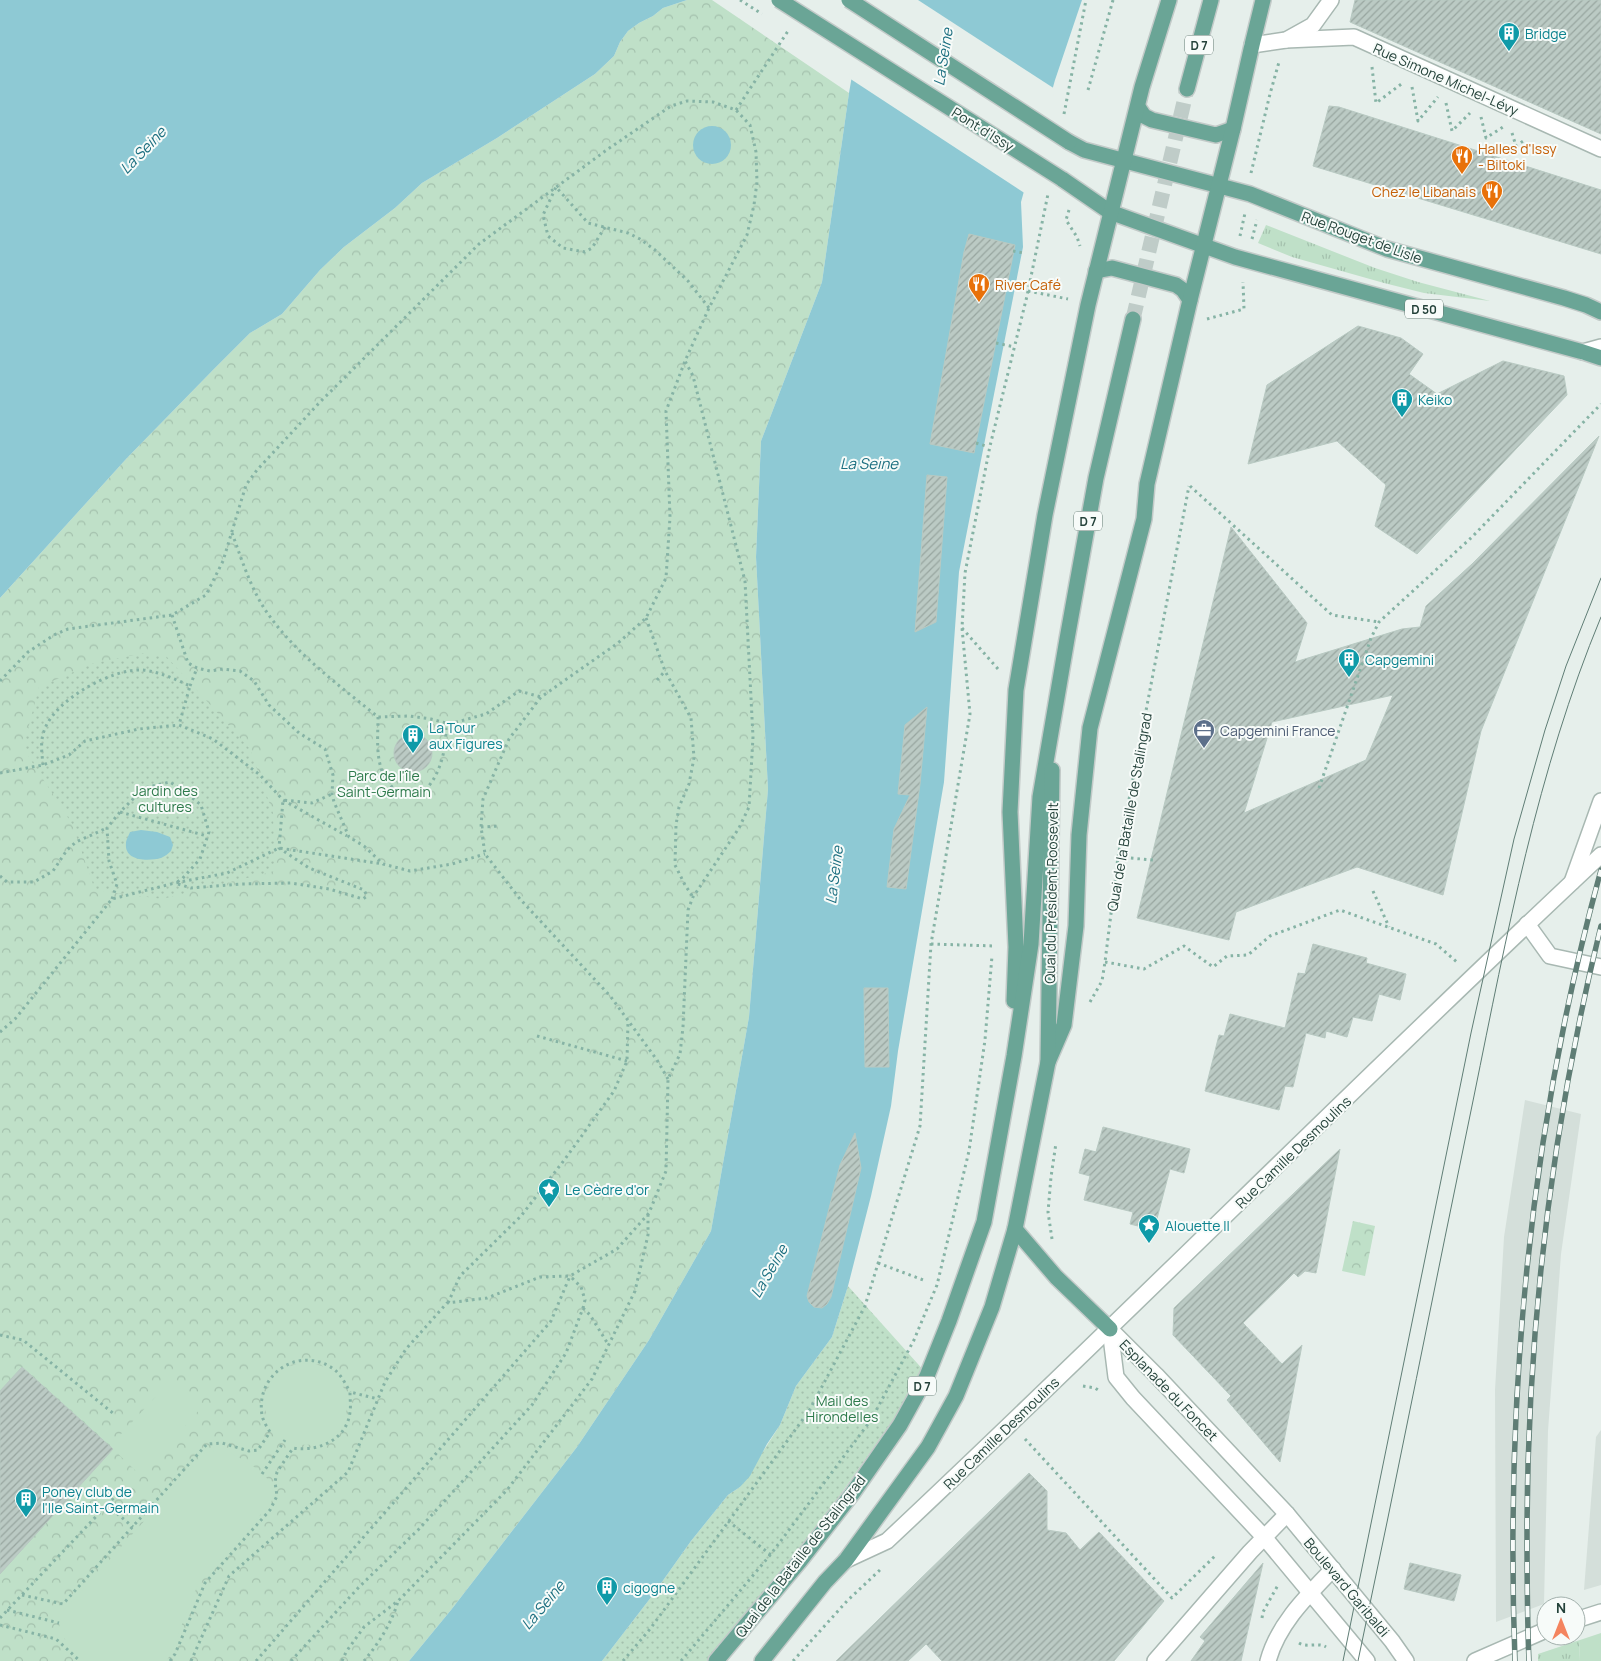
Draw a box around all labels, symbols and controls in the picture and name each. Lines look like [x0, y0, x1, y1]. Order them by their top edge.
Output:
building icon: Bridge [1497, 21, 1521, 52]
place label: Bridge [1525, 24, 1567, 43]
water label: La Seine [928, 25, 958, 87]
road number: D 7 [1185, 36, 1213, 54]
street label: Rue Simone Michel-Lévy [1370, 38, 1522, 120]
street label: Pont d'Issy [948, 102, 1018, 156]
water label: La Seine [115, 121, 172, 178]
place label: Halles d'Issy - Biltoki [1478, 139, 1557, 174]
restaurant icon: Halles d'Issy - Biltoki [1450, 144, 1474, 175]
restaurant icon: Chez le Libanais [1480, 179, 1504, 210]
place label: Chez le Libanais [1372, 182, 1476, 201]
street label: Rue Rouget de Lisle [1299, 206, 1425, 268]
restaurant icon: River Café [967, 272, 991, 303]
place label: River Café [995, 275, 1061, 294]
road number: D 50 [1405, 300, 1443, 318]
building icon: Keiko [1390, 387, 1414, 418]
place label: Keiko [1418, 390, 1452, 409]
water label: La Seine [840, 453, 899, 474]
road number: D 7 [1074, 512, 1102, 530]
building icon: Capgemini [1337, 647, 1361, 678]
place label: Capgemini [1365, 650, 1434, 669]
street label: Quai de la Bataille de Stalingrad [1102, 711, 1156, 913]
place label: La Tour aux Figures [429, 718, 503, 753]
office icon: Capgemini France [1192, 718, 1216, 749]
place label: Capgemini France [1220, 721, 1335, 740]
building icon: La Tour aux Figures [401, 723, 425, 754]
park label: Parc de l'île Saint-Germain [337, 766, 431, 801]
park label: Jardin des cultures [132, 781, 198, 816]
street label: Quai du Président Roosevelt [1040, 802, 1062, 984]
water label: La Seine [820, 844, 848, 905]
street label: Rue Camille Desmoulins [1231, 1092, 1355, 1212]
place icon: Le Cèdre d'or [537, 1177, 561, 1208]
place label: Le Cèdre d'or [565, 1180, 649, 1199]
place icon: Alouette II [1137, 1213, 1161, 1244]
place label: Alouette II [1165, 1216, 1230, 1235]
water label: La Seine [745, 1240, 793, 1301]
street label: Esplanade du Foncet [1116, 1335, 1223, 1445]
street label: Rue Camille Desmoulins [939, 1373, 1063, 1493]
road number: D 7 [908, 1376, 936, 1395]
park label: Mail des Hirondelles [806, 1391, 878, 1426]
street label: Quai de la Bataille de Stalingrad [731, 1471, 869, 1641]
place label: Poney club de l'Ile Saint-Germain [42, 1482, 159, 1517]
building icon: Poney club de l'Ile Saint-Germain [14, 1487, 38, 1518]
street label: Boulevard Garibaldi [1300, 1534, 1394, 1640]
water label: La Seine [516, 1575, 571, 1634]
building icon: cigogne [595, 1575, 619, 1606]
place label: cigogne [623, 1578, 675, 1597]
north arrow [1536, 1596, 1586, 1646]
text: N [1556, 1598, 1566, 1617]

